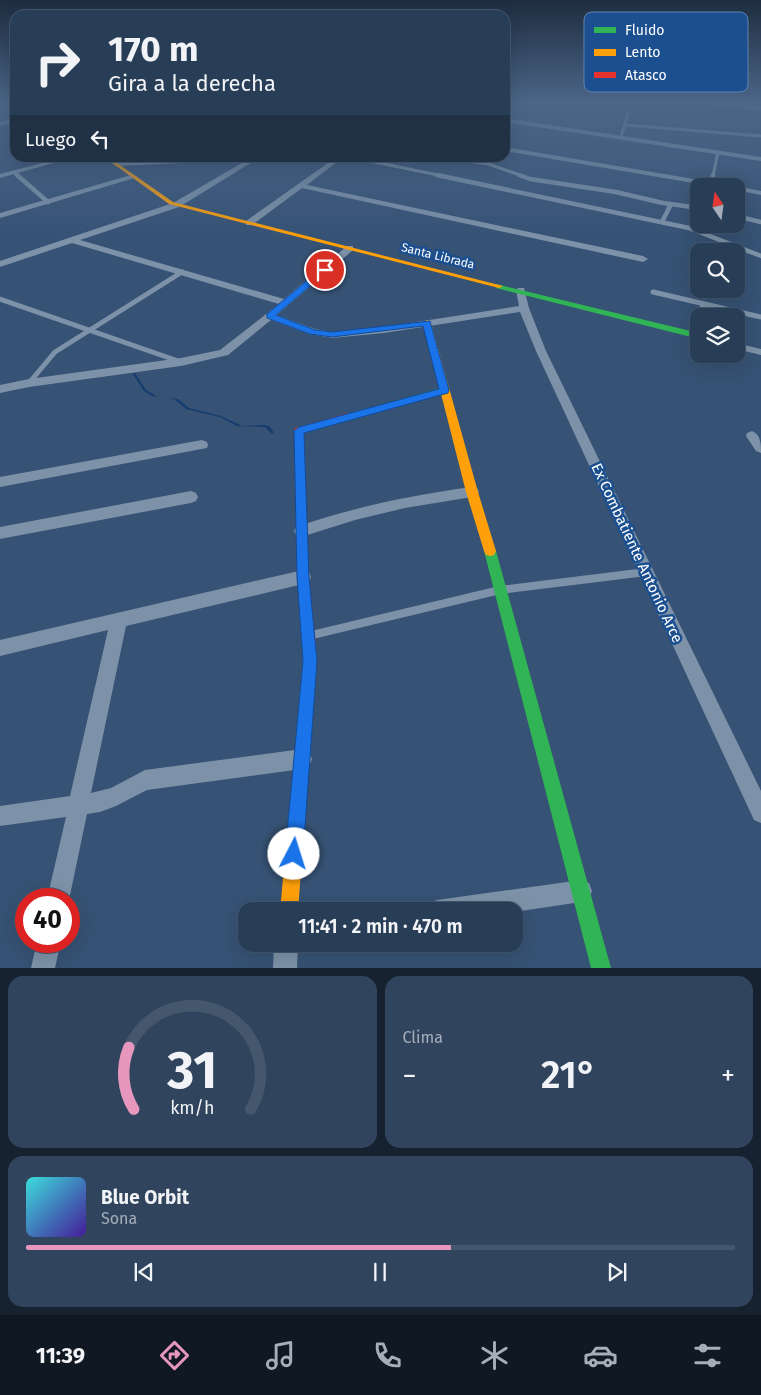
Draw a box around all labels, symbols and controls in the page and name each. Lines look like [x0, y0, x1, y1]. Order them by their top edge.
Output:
legend [584, 12, 748, 92]
text: Fluido [625, 22, 664, 39]
text: 170 m [108, 28, 199, 70]
icon: right [25, 30, 90, 95]
text: Lento [625, 44, 660, 61]
text: Atasco [625, 67, 667, 84]
text: Gira a la derecha [108, 70, 276, 97]
icon: left [86, 125, 114, 153]
text: Luego [25, 128, 76, 151]
north arrow [690, 178, 745, 232]
map controls [690, 178, 745, 363]
street label: Santa Librada [400, 240, 476, 272]
button: search [690, 243, 745, 298]
pin [304, 249, 346, 291]
icon: arrive [311, 256, 339, 284]
button: layers [690, 308, 745, 363]
street label: Ex Combatiente Antonio Arce [587, 460, 687, 646]
position arrow [267, 827, 319, 879]
speed limit sign: 40 [15, 888, 80, 953]
text: 11:41 · 2 min · 470 m [298, 915, 463, 938]
text: Clima [403, 1028, 443, 1047]
text: 31 [166, 1039, 217, 1102]
text: 21° [541, 1052, 597, 1098]
text: − [403, 1059, 417, 1092]
text: + [721, 1059, 735, 1092]
text: km/h [170, 1097, 214, 1119]
text: Blue Orbit [101, 1186, 189, 1209]
text: Sona [101, 1209, 137, 1228]
icon: previous [130, 1258, 158, 1286]
icon: pause [366, 1258, 394, 1286]
icon: next [603, 1258, 631, 1286]
icon: directions [157, 1338, 192, 1373]
icon: music [263, 1338, 298, 1373]
icon: phone [370, 1338, 405, 1373]
icon: climate [477, 1338, 512, 1373]
icon: car [583, 1338, 618, 1373]
icon: filters [690, 1338, 725, 1373]
text: 11:39 [36, 1342, 85, 1369]

